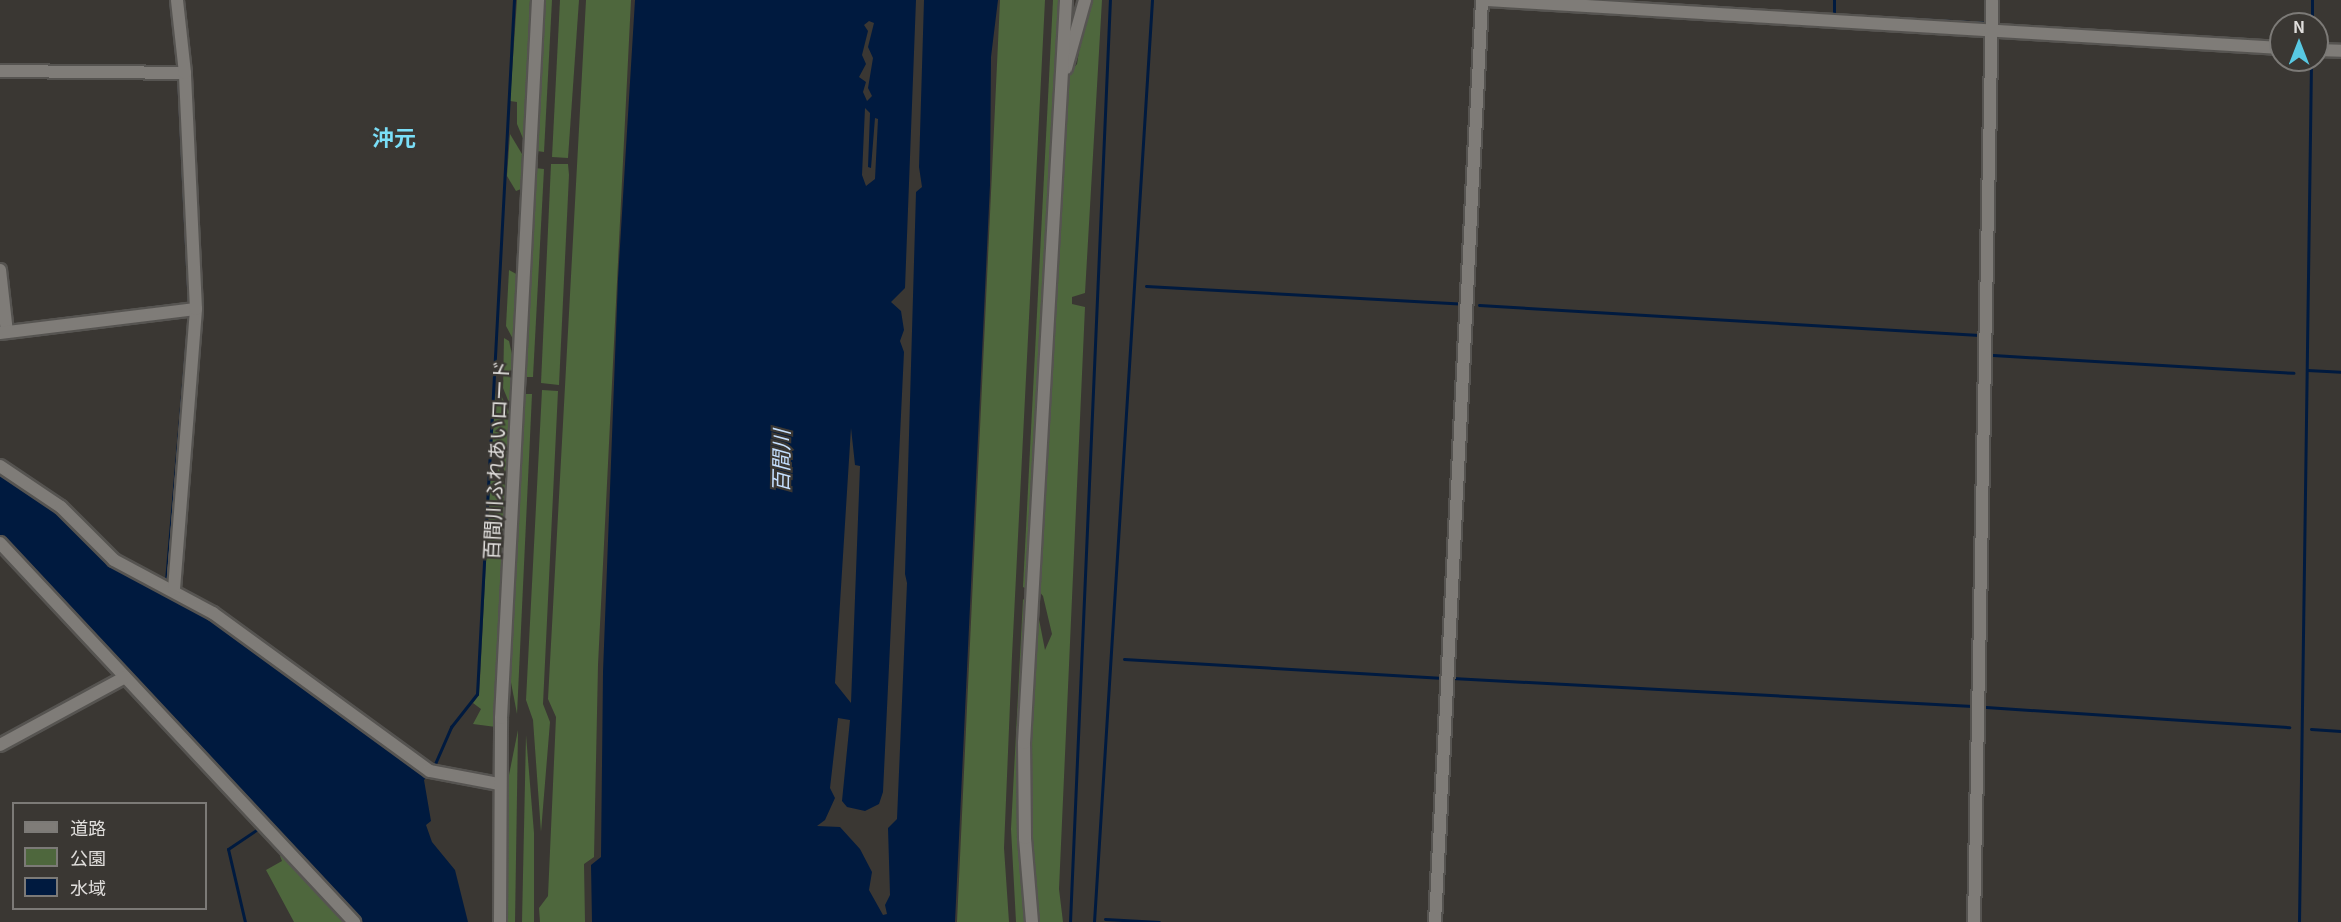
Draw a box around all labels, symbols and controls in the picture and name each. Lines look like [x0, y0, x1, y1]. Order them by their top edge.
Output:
north arrow [2269, 12, 2329, 72]
text: N [2293, 14, 2305, 38]
district label: 沖元 [372, 124, 416, 150]
street label: 百間川ふれあいロード [478, 360, 512, 560]
water label: 百間川 [767, 429, 793, 493]
legend [12, 802, 207, 910]
text: 道路 [70, 814, 106, 840]
text: 公園 [70, 844, 106, 870]
text: 水域 [70, 874, 106, 900]

